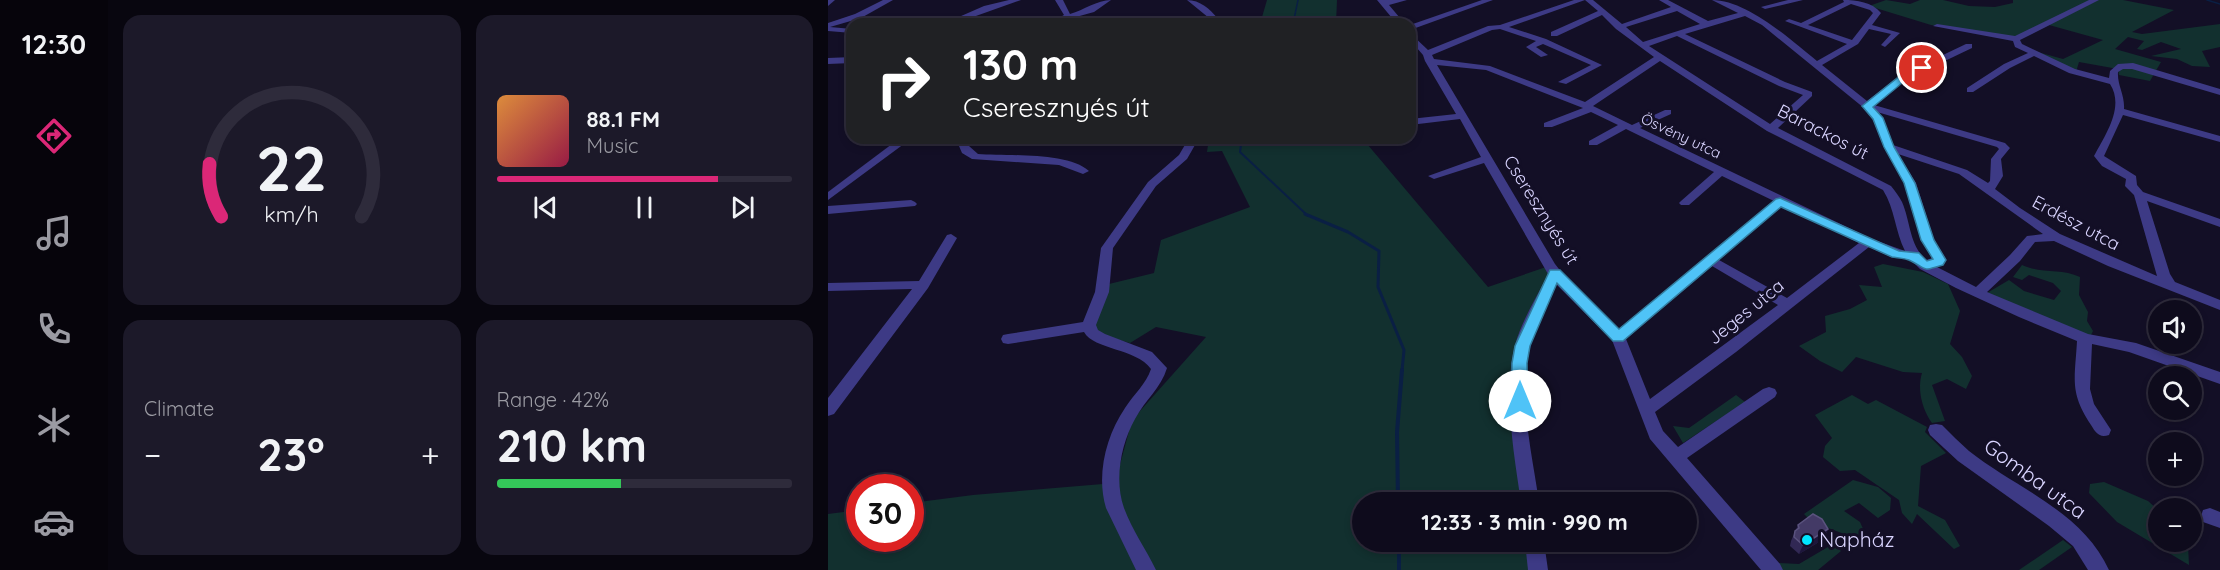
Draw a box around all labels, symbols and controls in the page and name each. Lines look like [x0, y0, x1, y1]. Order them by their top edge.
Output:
text: 12:30 [22, 27, 86, 61]
text: 130 m [963, 38, 1078, 91]
icon: right [864, 42, 942, 120]
pin [1896, 42, 1947, 93]
icon: arrive [1905, 51, 1938, 84]
text: Cseresznyés út [963, 90, 1150, 124]
street label: Barackos út [1774, 99, 1873, 164]
text: 88.1 FM [587, 105, 660, 133]
street label: Ösvény utca [1638, 109, 1724, 162]
icon: directions [33, 115, 75, 157]
text: 22 [256, 129, 327, 207]
text: Music [587, 133, 638, 158]
street label: Cseresznyés út [1499, 151, 1584, 269]
street label: Erdész utca [2028, 190, 2124, 255]
icon: previous [529, 191, 562, 224]
icon: pause [628, 191, 661, 224]
icon: next [726, 191, 759, 224]
text: km/h [265, 201, 319, 227]
icon: music [33, 212, 75, 254]
street label: Jeges utca [1703, 274, 1788, 349]
map controls [2148, 300, 2202, 552]
button: sound [2148, 300, 2202, 354]
icon: phone [33, 308, 75, 350]
button: search [2148, 366, 2202, 420]
position arrow [1488, 369, 1552, 433]
text: Range · 42% [497, 387, 609, 412]
text: Climate [144, 396, 214, 421]
icon: climate [33, 404, 75, 446]
text: 210 km [497, 417, 647, 473]
text: 23° [257, 426, 325, 482]
street label: Gomba utca [1979, 432, 2092, 524]
button: + [2148, 432, 2202, 486]
text: − [144, 434, 161, 475]
text: + [421, 434, 440, 475]
speed limit sign: 30 [846, 474, 924, 552]
button: − [2148, 498, 2202, 552]
icon: car [33, 501, 75, 543]
text: 12:33 · 3 min · 990 m [1421, 508, 1628, 536]
place label: Napház [1819, 526, 1894, 552]
marker: Napház [1800, 533, 1814, 547]

